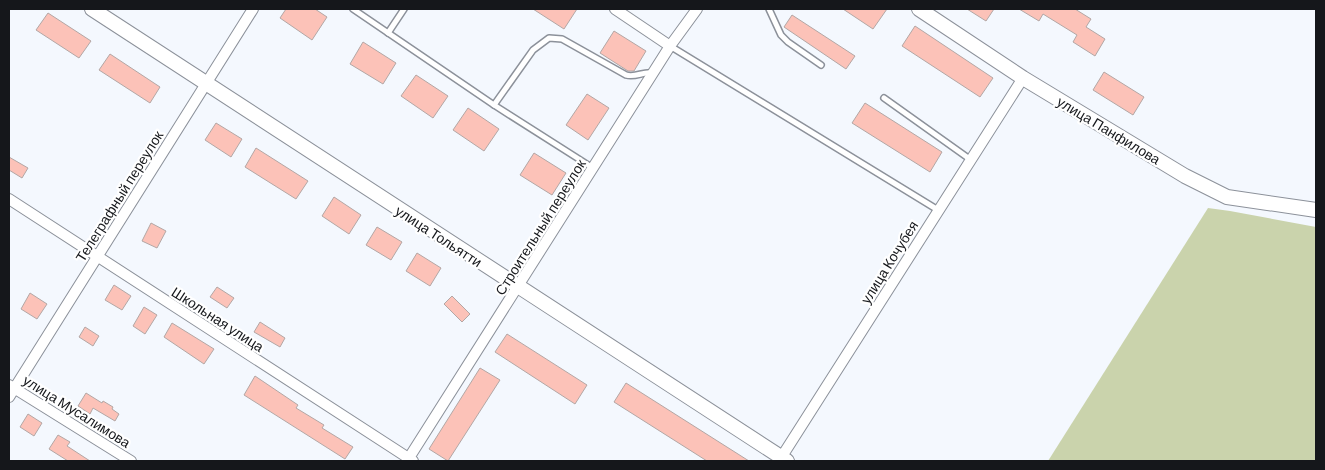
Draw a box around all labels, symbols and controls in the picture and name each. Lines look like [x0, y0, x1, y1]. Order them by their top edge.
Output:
street label: улица Панфилова [1054, 92, 1164, 168]
street label: Телеграфный переулок [72, 127, 167, 265]
street label: Строительный переулок [491, 155, 589, 298]
street label: улица Тольятти [392, 202, 486, 270]
street label: улица Кочубея [857, 217, 921, 307]
street label: Школьная улица [169, 283, 267, 355]
street label: улица Мусалимова [20, 371, 134, 451]

